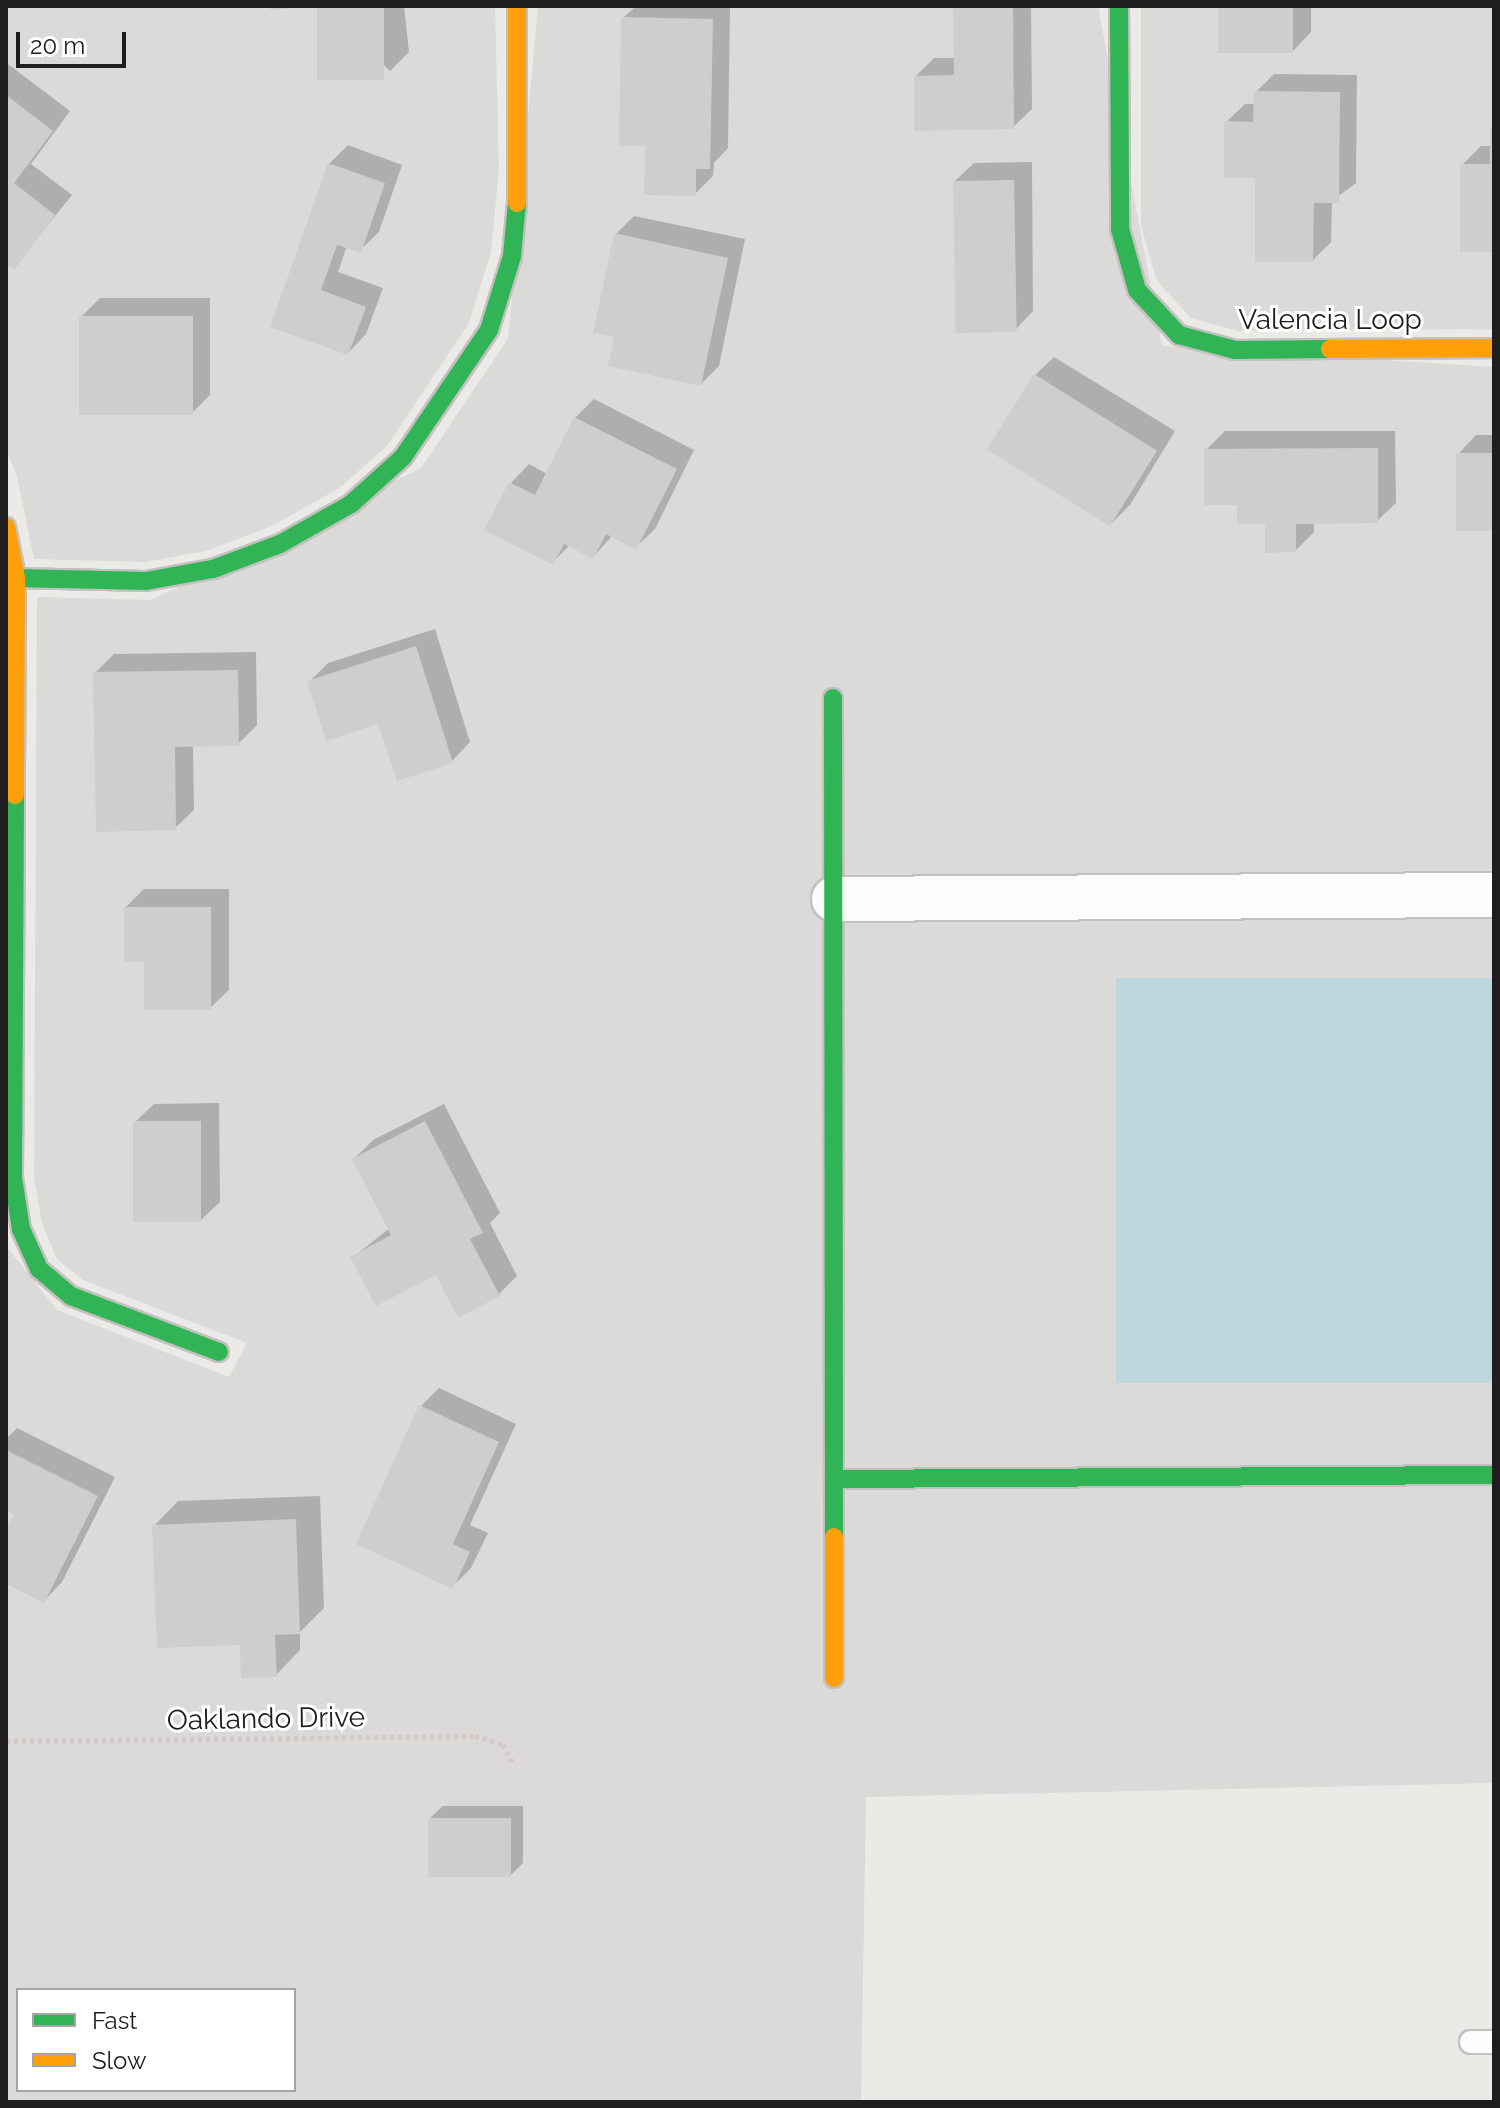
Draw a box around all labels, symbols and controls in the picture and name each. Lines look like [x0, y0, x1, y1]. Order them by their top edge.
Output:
scale bar [20, 16, 130, 66]
text: 20 m [30, 31, 85, 60]
street label: Valencia Loop [1238, 303, 1422, 337]
street label: Oaklando Drive [167, 1700, 365, 1738]
legend [16, 1988, 296, 2092]
text: Fast [92, 2006, 137, 2035]
text: Slow [92, 2046, 146, 2075]

